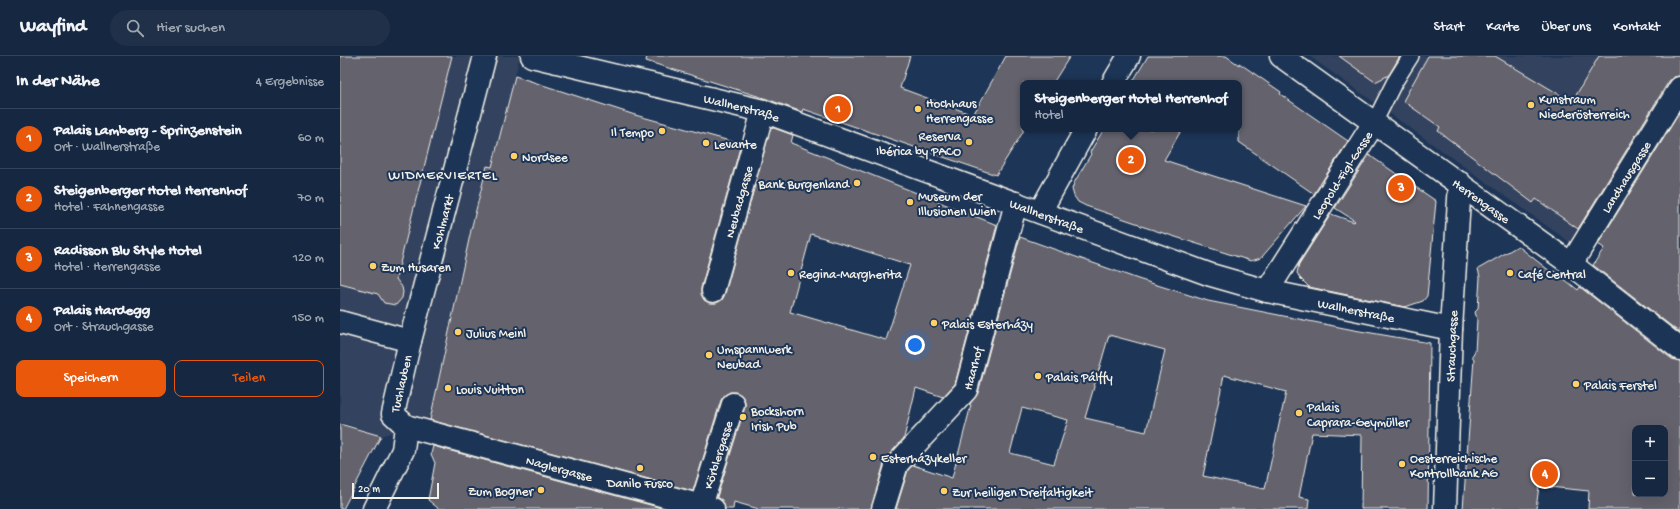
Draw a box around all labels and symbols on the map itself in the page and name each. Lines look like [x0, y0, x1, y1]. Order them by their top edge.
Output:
street label: Wallnerstraße [702, 92, 782, 127]
place label: Kunstraum Niederösterreich [1539, 93, 1630, 123]
pin: 1 [825, 94, 851, 124]
place label: Hochhaus Herrengasse [926, 97, 993, 127]
marker: Kunstraum Niederösterreich [1526, 100, 1536, 110]
marker: Hochhaus Herrengasse [913, 104, 923, 114]
place label: Il Tempo [611, 126, 654, 141]
marker: Il Tempo [657, 126, 667, 136]
street label: Leopold-Figl-Gasse [1310, 129, 1377, 223]
place label: Reserva Ibérica by PACO [876, 130, 962, 160]
marker: Reserva Ibérica by PACO [964, 137, 974, 147]
marker: Levante [701, 138, 711, 148]
place label: Levante [714, 138, 757, 153]
street label: Landhausgasse [1599, 139, 1655, 216]
pin: 2 [1118, 145, 1144, 175]
marker: Nordsee [509, 151, 519, 161]
place label: Nordsee [522, 151, 568, 166]
street label: Neubadgasse [723, 164, 758, 240]
district label: WIDMERVIERTEL [388, 168, 498, 185]
pin: 3 [1388, 173, 1414, 203]
street label: Herrengasse [1449, 176, 1512, 228]
place label: Bank Burgenland [758, 178, 850, 193]
marker: Bank Burgenland [852, 178, 862, 188]
place label: Museum der Illusionen Wien [918, 190, 997, 220]
street label: Kohlmarkt [429, 192, 459, 251]
marker: Museum der Illusionen Wien [905, 197, 915, 207]
street label: Wallnerstraße [1007, 197, 1086, 238]
marker: Zum Husaren [368, 261, 378, 271]
place label: Zum Husaren [381, 261, 452, 276]
marker: Regina-Margherita [786, 268, 796, 278]
place label: Regina-Margherita [799, 268, 903, 283]
marker: Café Central [1505, 268, 1515, 278]
place label: Café Central [1518, 268, 1586, 283]
street label: Wallnerstraße [1316, 297, 1396, 327]
street label: Strauchgasse [1444, 310, 1462, 382]
marker: Palais Esterházy [929, 318, 939, 328]
place label: Palais Esterházy [941, 318, 1034, 333]
marker: Julius Meinl [453, 327, 463, 337]
place label: Julius Meinl [466, 327, 526, 342]
your location [905, 335, 925, 355]
place label: Umspannwerk Neubad [717, 343, 793, 373]
street label: Haarhof [961, 344, 987, 392]
marker: Umspannwerk Neubad [704, 350, 714, 360]
street label: Tuchlauben [388, 353, 417, 415]
marker: Palais Pálffy [1033, 371, 1043, 381]
place label: Palais Pálffy [1045, 371, 1113, 386]
marker: Palais Ferstel [1571, 379, 1581, 389]
place label: Palais Ferstel [1583, 379, 1657, 394]
marker: Louis Vuitton [443, 383, 453, 393]
place label: Louis Vuitton [456, 383, 525, 398]
place label: Palais Caprara-Geymüller [1306, 401, 1410, 431]
place label: Bockshorn Irish Pub [750, 405, 805, 435]
marker: Palais Caprara-Geymüller [1294, 408, 1304, 418]
marker: Bockshorn Irish Pub [738, 412, 748, 422]
street label: Körblergasse [702, 419, 737, 491]
marker: Esterházykeller [868, 452, 878, 462]
place label: Esterházykeller [881, 452, 968, 467]
place label: Oesterreichische Kontrollbank AG [1410, 452, 1498, 482]
street label: Naglergasse [524, 454, 594, 486]
marker: Oesterreichische Kontrollbank AG [1397, 459, 1407, 469]
pin: 4 [1532, 459, 1558, 489]
marker: Danilo Fusco [635, 463, 645, 473]
place label: Danilo Fusco [606, 477, 673, 492]
scale bar [352, 481, 439, 500]
place label: Zum Bogner [468, 485, 534, 500]
marker: Zum Bogner [536, 485, 546, 495]
marker: Zur heiligen Dreifaltigkeit [939, 486, 949, 496]
place label: Zur heiligen Dreifaltigkeit [952, 486, 1094, 501]

